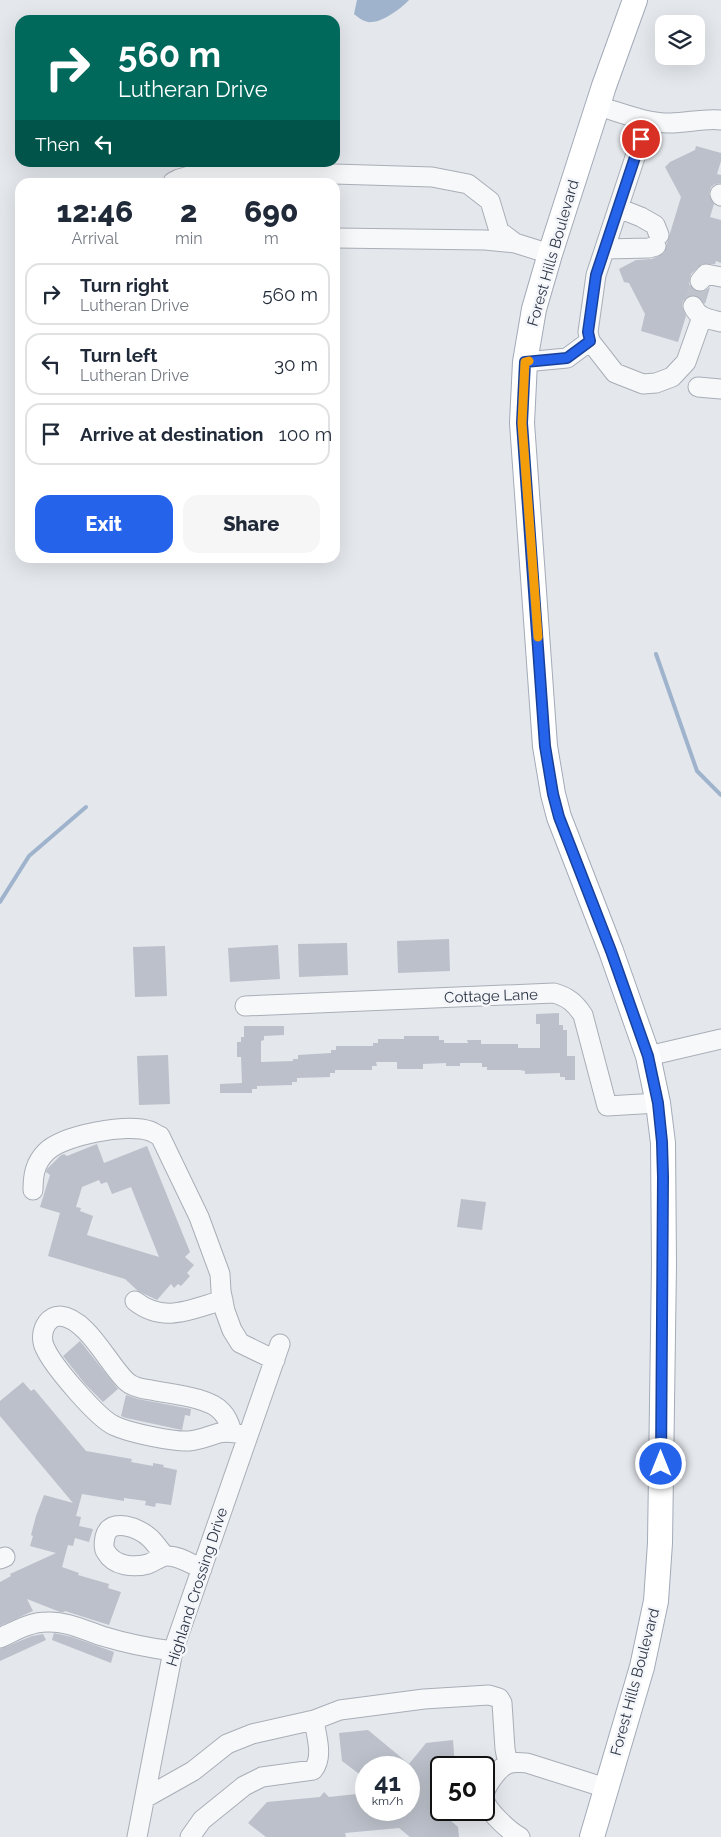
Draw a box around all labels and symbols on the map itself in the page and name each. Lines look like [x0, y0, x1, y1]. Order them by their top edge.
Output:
pin [620, 118, 662, 160]
street label: Forest Hills Boulevard [523, 178, 583, 328]
street label: Cottage Lane [444, 985, 538, 1007]
position arrow [634, 1437, 686, 1489]
street label: Highland Crossing Drive [163, 1505, 231, 1669]
street label: Forest Hills Boulevard [607, 1606, 663, 1758]
speed limit sign: 50 [430, 1756, 495, 1821]

